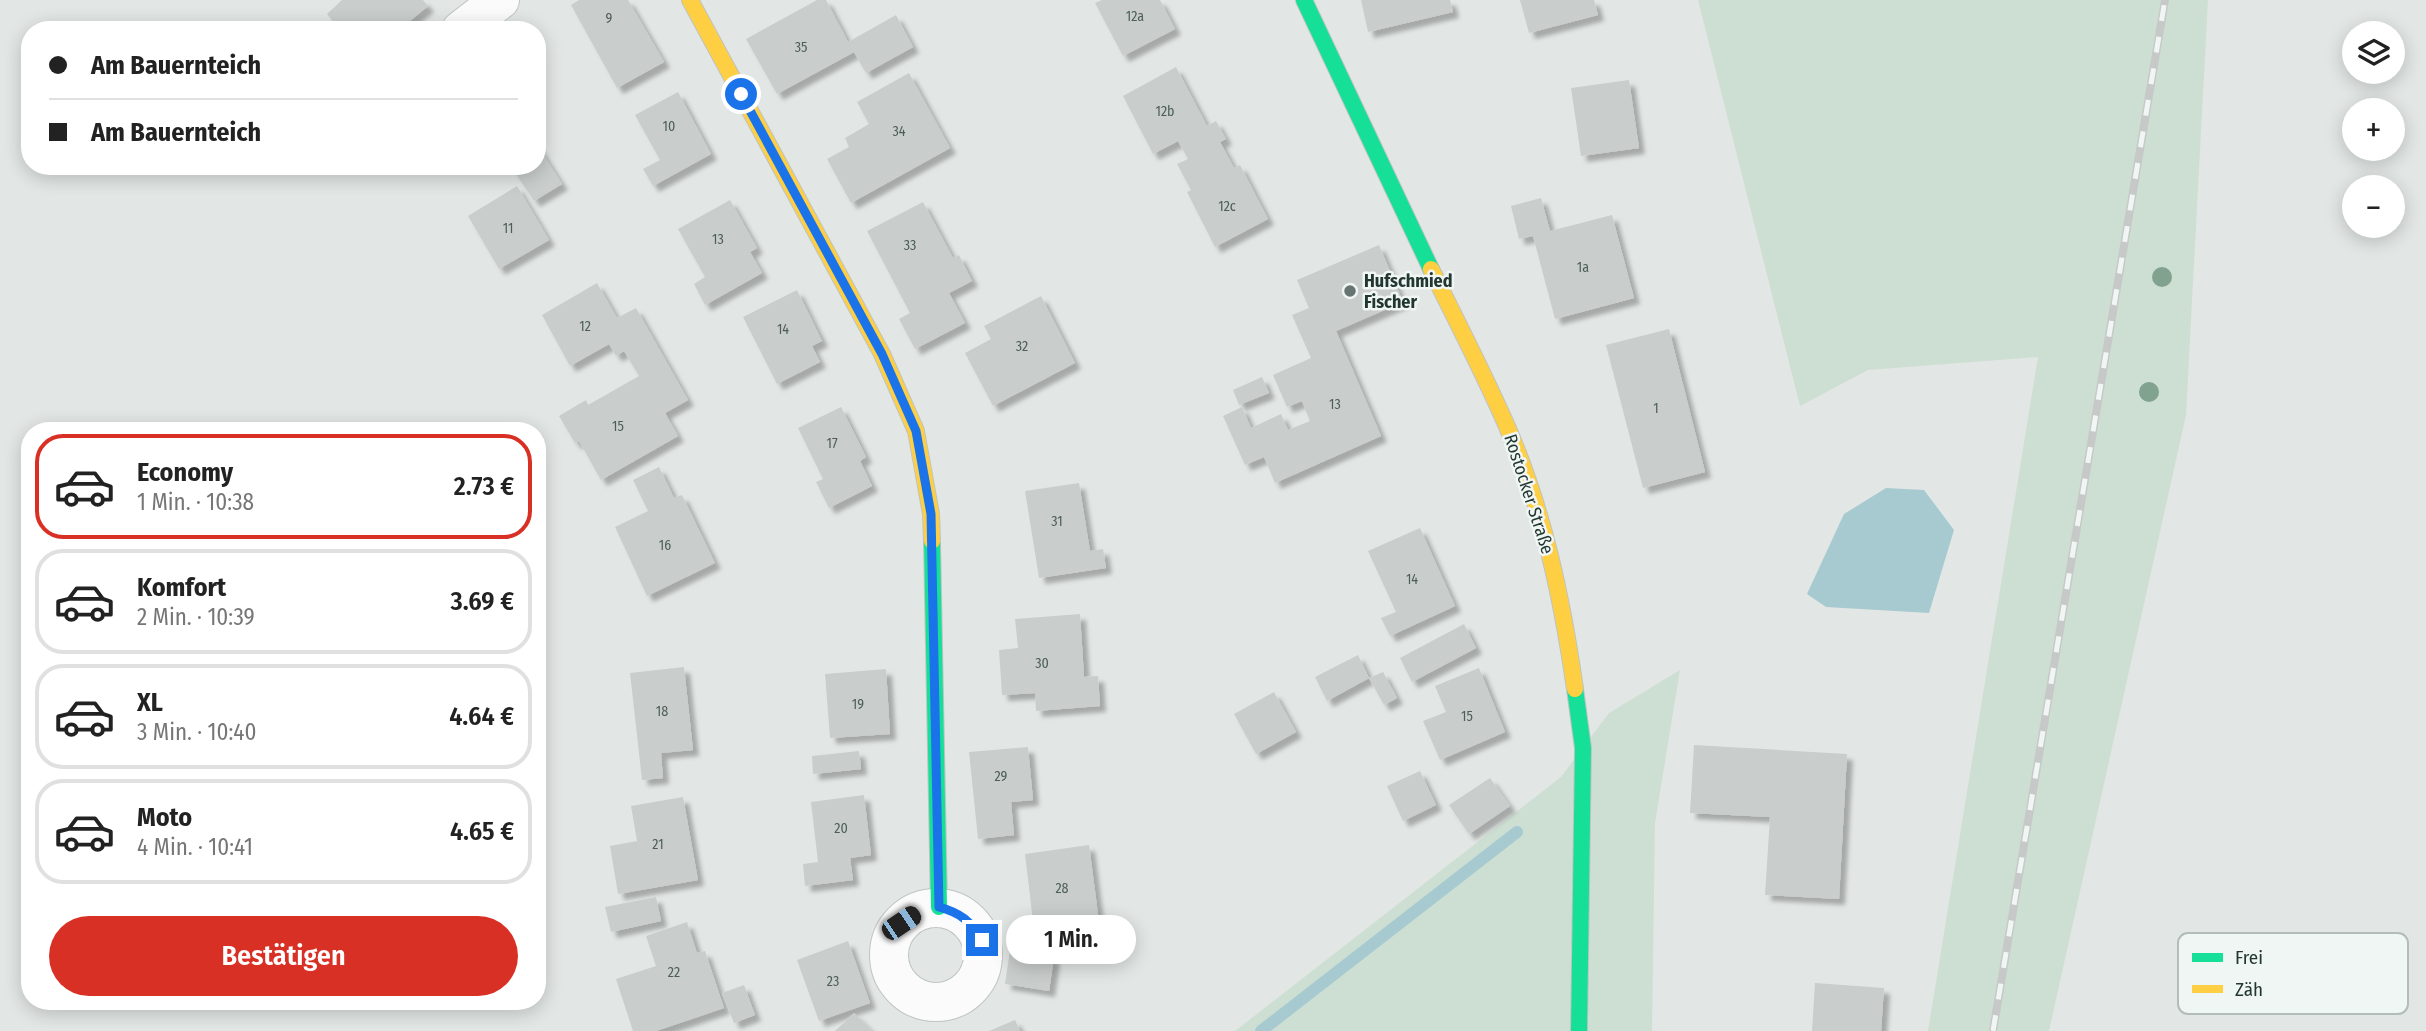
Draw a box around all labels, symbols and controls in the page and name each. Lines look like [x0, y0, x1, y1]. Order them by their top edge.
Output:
house number: 12a [1126, 8, 1144, 25]
house number: 9 [606, 10, 613, 27]
map controls [2342, 21, 2405, 238]
button: layers [2342, 21, 2405, 84]
house number: 35 [795, 39, 807, 56]
text: Am Bauernteich [91, 50, 261, 81]
route start [725, 78, 757, 110]
button: + [2342, 98, 2405, 161]
house number: 12b [1155, 103, 1175, 120]
text: Am Bauernteich [91, 117, 261, 148]
house number: 10 [663, 118, 675, 135]
house number: 34 [892, 123, 906, 140]
button: − [2342, 175, 2405, 238]
house number: 12c [1218, 198, 1236, 215]
house number: 11 [503, 220, 513, 237]
house number: 13 [712, 231, 724, 248]
house number: 33 [904, 237, 916, 254]
house number: 1a [1577, 259, 1589, 276]
place label: Hufschmied Fischer [1364, 270, 1453, 313]
marker: Hufschmied Fischer [1342, 283, 1358, 299]
house number: 12 [579, 318, 591, 335]
house number: 14 [777, 321, 789, 338]
house number: 32 [1016, 338, 1028, 355]
house number: 13 [1329, 396, 1341, 413]
house number: 1 [1653, 400, 1659, 417]
house number: 15 [612, 418, 624, 435]
street label: Rostocker Straße [1499, 431, 1559, 557]
house number: 17 [826, 435, 838, 452]
icon: car [53, 455, 116, 518]
text: Economy [137, 457, 233, 488]
text: 2.73 € [454, 471, 514, 502]
text: 1 Min. · 10:38 [137, 488, 254, 516]
house number: 31 [1051, 513, 1063, 530]
house number: 16 [659, 537, 671, 554]
icon: car [53, 570, 116, 633]
house number: 14 [1406, 571, 1418, 588]
text: Komfort [137, 572, 226, 603]
text: 3.69 € [450, 586, 514, 617]
text: 2 Min. · 10:39 [137, 603, 255, 631]
house number: 30 [1035, 655, 1049, 672]
icon: car [53, 685, 116, 748]
text: XL [137, 687, 163, 718]
house number: 19 [852, 696, 864, 713]
text: 4.64 € [449, 701, 514, 732]
house number: 18 [656, 703, 668, 720]
house number: 15 [1461, 708, 1473, 725]
text: 3 Min. · 10:40 [137, 718, 256, 746]
house number: 29 [995, 768, 1008, 785]
icon: car [53, 800, 116, 863]
text: Moto [137, 802, 192, 833]
text: 4.65 € [450, 816, 514, 847]
house number: 20 [834, 820, 848, 837]
text: 4 Min. · 10:41 [137, 833, 253, 861]
house number: 21 [652, 836, 664, 853]
house number: 28 [1055, 880, 1069, 897]
car [878, 903, 925, 943]
button: Bestätigen [49, 916, 518, 996]
callout: 1 Min. [1006, 916, 1136, 964]
route end [966, 924, 998, 956]
text: 1 Min. [1044, 925, 1098, 953]
legend [2178, 933, 2408, 1014]
text: Frei [2235, 946, 2263, 969]
house number: 22 [668, 964, 680, 981]
house number: 23 [827, 973, 839, 990]
text: Zäh [2235, 978, 2263, 1001]

